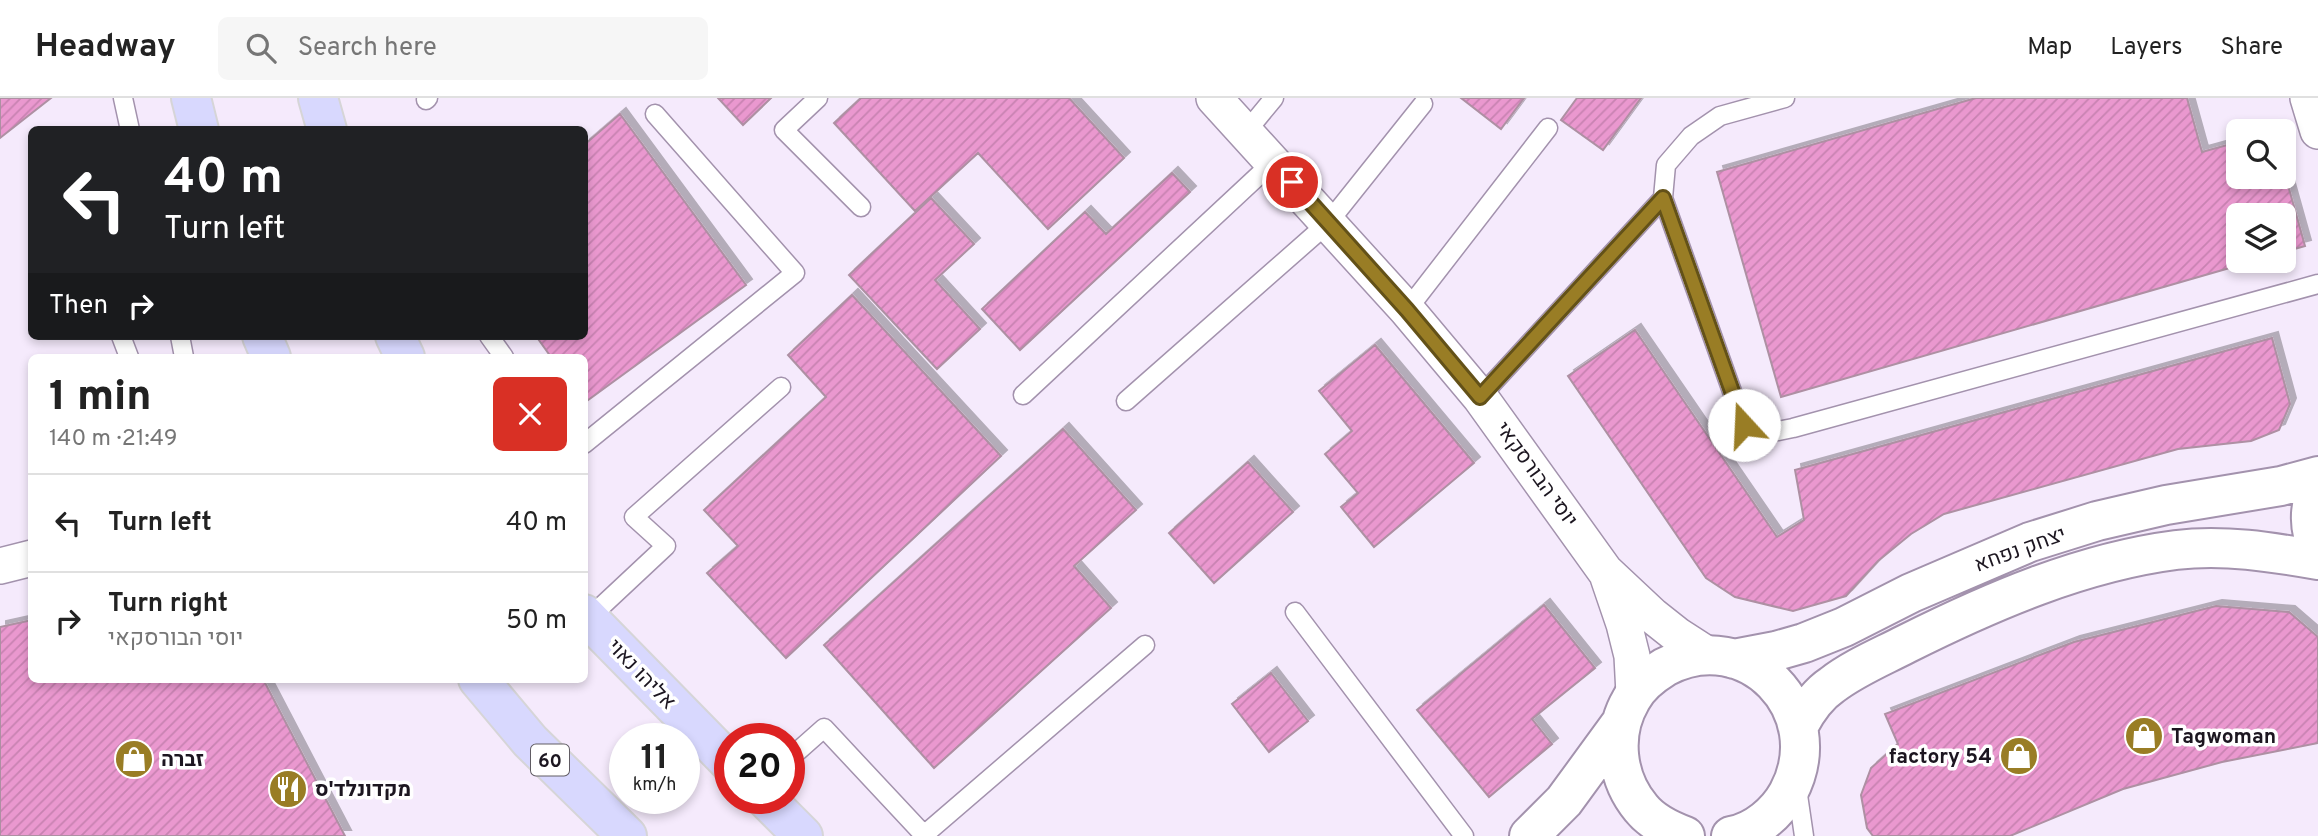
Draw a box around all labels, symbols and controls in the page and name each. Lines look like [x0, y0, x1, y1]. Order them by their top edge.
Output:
search box [218, 17, 708, 80]
text: Headway [35, 27, 176, 69]
icon: search [242, 29, 280, 67]
text: Search here [298, 32, 437, 65]
text: Map [2027, 33, 2072, 63]
text: Layers [2110, 33, 2182, 63]
text: Share [2220, 33, 2283, 63]
map controls [2226, 119, 2296, 273]
button: search [2226, 119, 2296, 189]
text: 40 m [164, 149, 283, 211]
pin [1262, 152, 1322, 212]
icon: left [49, 154, 140, 245]
icon: arrive [1273, 163, 1311, 201]
button: layers [2226, 203, 2296, 273]
text: Turn left [164, 210, 285, 250]
icon: right [122, 287, 160, 325]
text: Then [49, 290, 108, 323]
text: 1 min [49, 372, 152, 425]
button: close [493, 377, 567, 451]
position arrow [1707, 388, 1781, 462]
street label: יוסי הבורסקאי [1489, 417, 1583, 533]
text: 140 m · 21:49 [49, 425, 177, 454]
icon: left [49, 504, 87, 542]
text: Turn left [108, 507, 212, 540]
text: 40 m [506, 507, 567, 540]
street label: יצחק נפחא [1971, 521, 2070, 579]
text: Turn right [108, 588, 228, 621]
icon: right [49, 602, 87, 640]
text: 50 m [506, 605, 567, 638]
text: יוסי הבורסקאי [108, 625, 243, 654]
street label: אליהו נאוי [601, 634, 681, 716]
shop icon: Tagwoman [2123, 715, 2165, 757]
speed limit sign: 20 [714, 723, 805, 814]
place label: Tagwoman [2171, 724, 2276, 751]
shop icon: factory 54 [1998, 735, 2040, 777]
text: 11 [641, 737, 669, 781]
shop icon: זברה [113, 738, 155, 780]
road number: 60 [531, 744, 569, 776]
place label: factory 54 [1889, 744, 1992, 771]
place label: זברה [161, 747, 204, 774]
restaurant icon: מקדונלד'ס [267, 768, 309, 810]
text: km/h [633, 774, 676, 797]
place label: מקדונלד'ס [315, 777, 411, 804]

